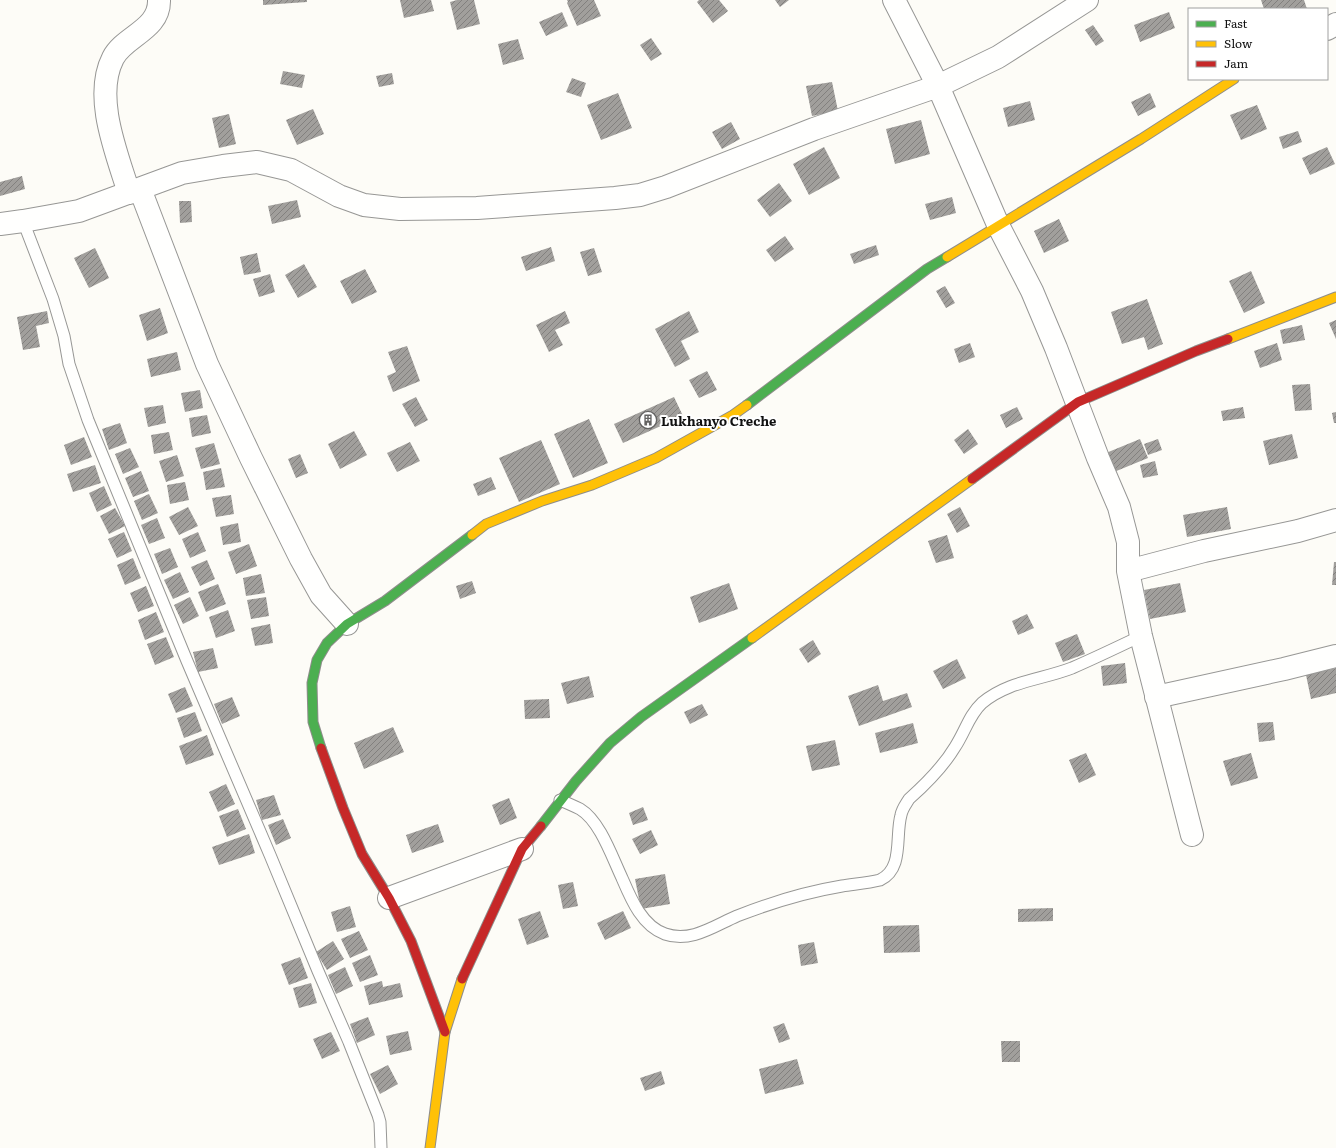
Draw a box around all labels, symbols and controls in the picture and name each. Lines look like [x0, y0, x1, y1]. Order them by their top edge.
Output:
legend [1188, 8, 1328, 80]
text: Fast [1224, 14, 1248, 32]
text: Slow [1224, 34, 1253, 52]
text: Jam [1224, 54, 1249, 72]
building icon: Lukhanyo Creche [638, 410, 658, 430]
place label: Lukhanyo Creche [661, 411, 776, 430]

